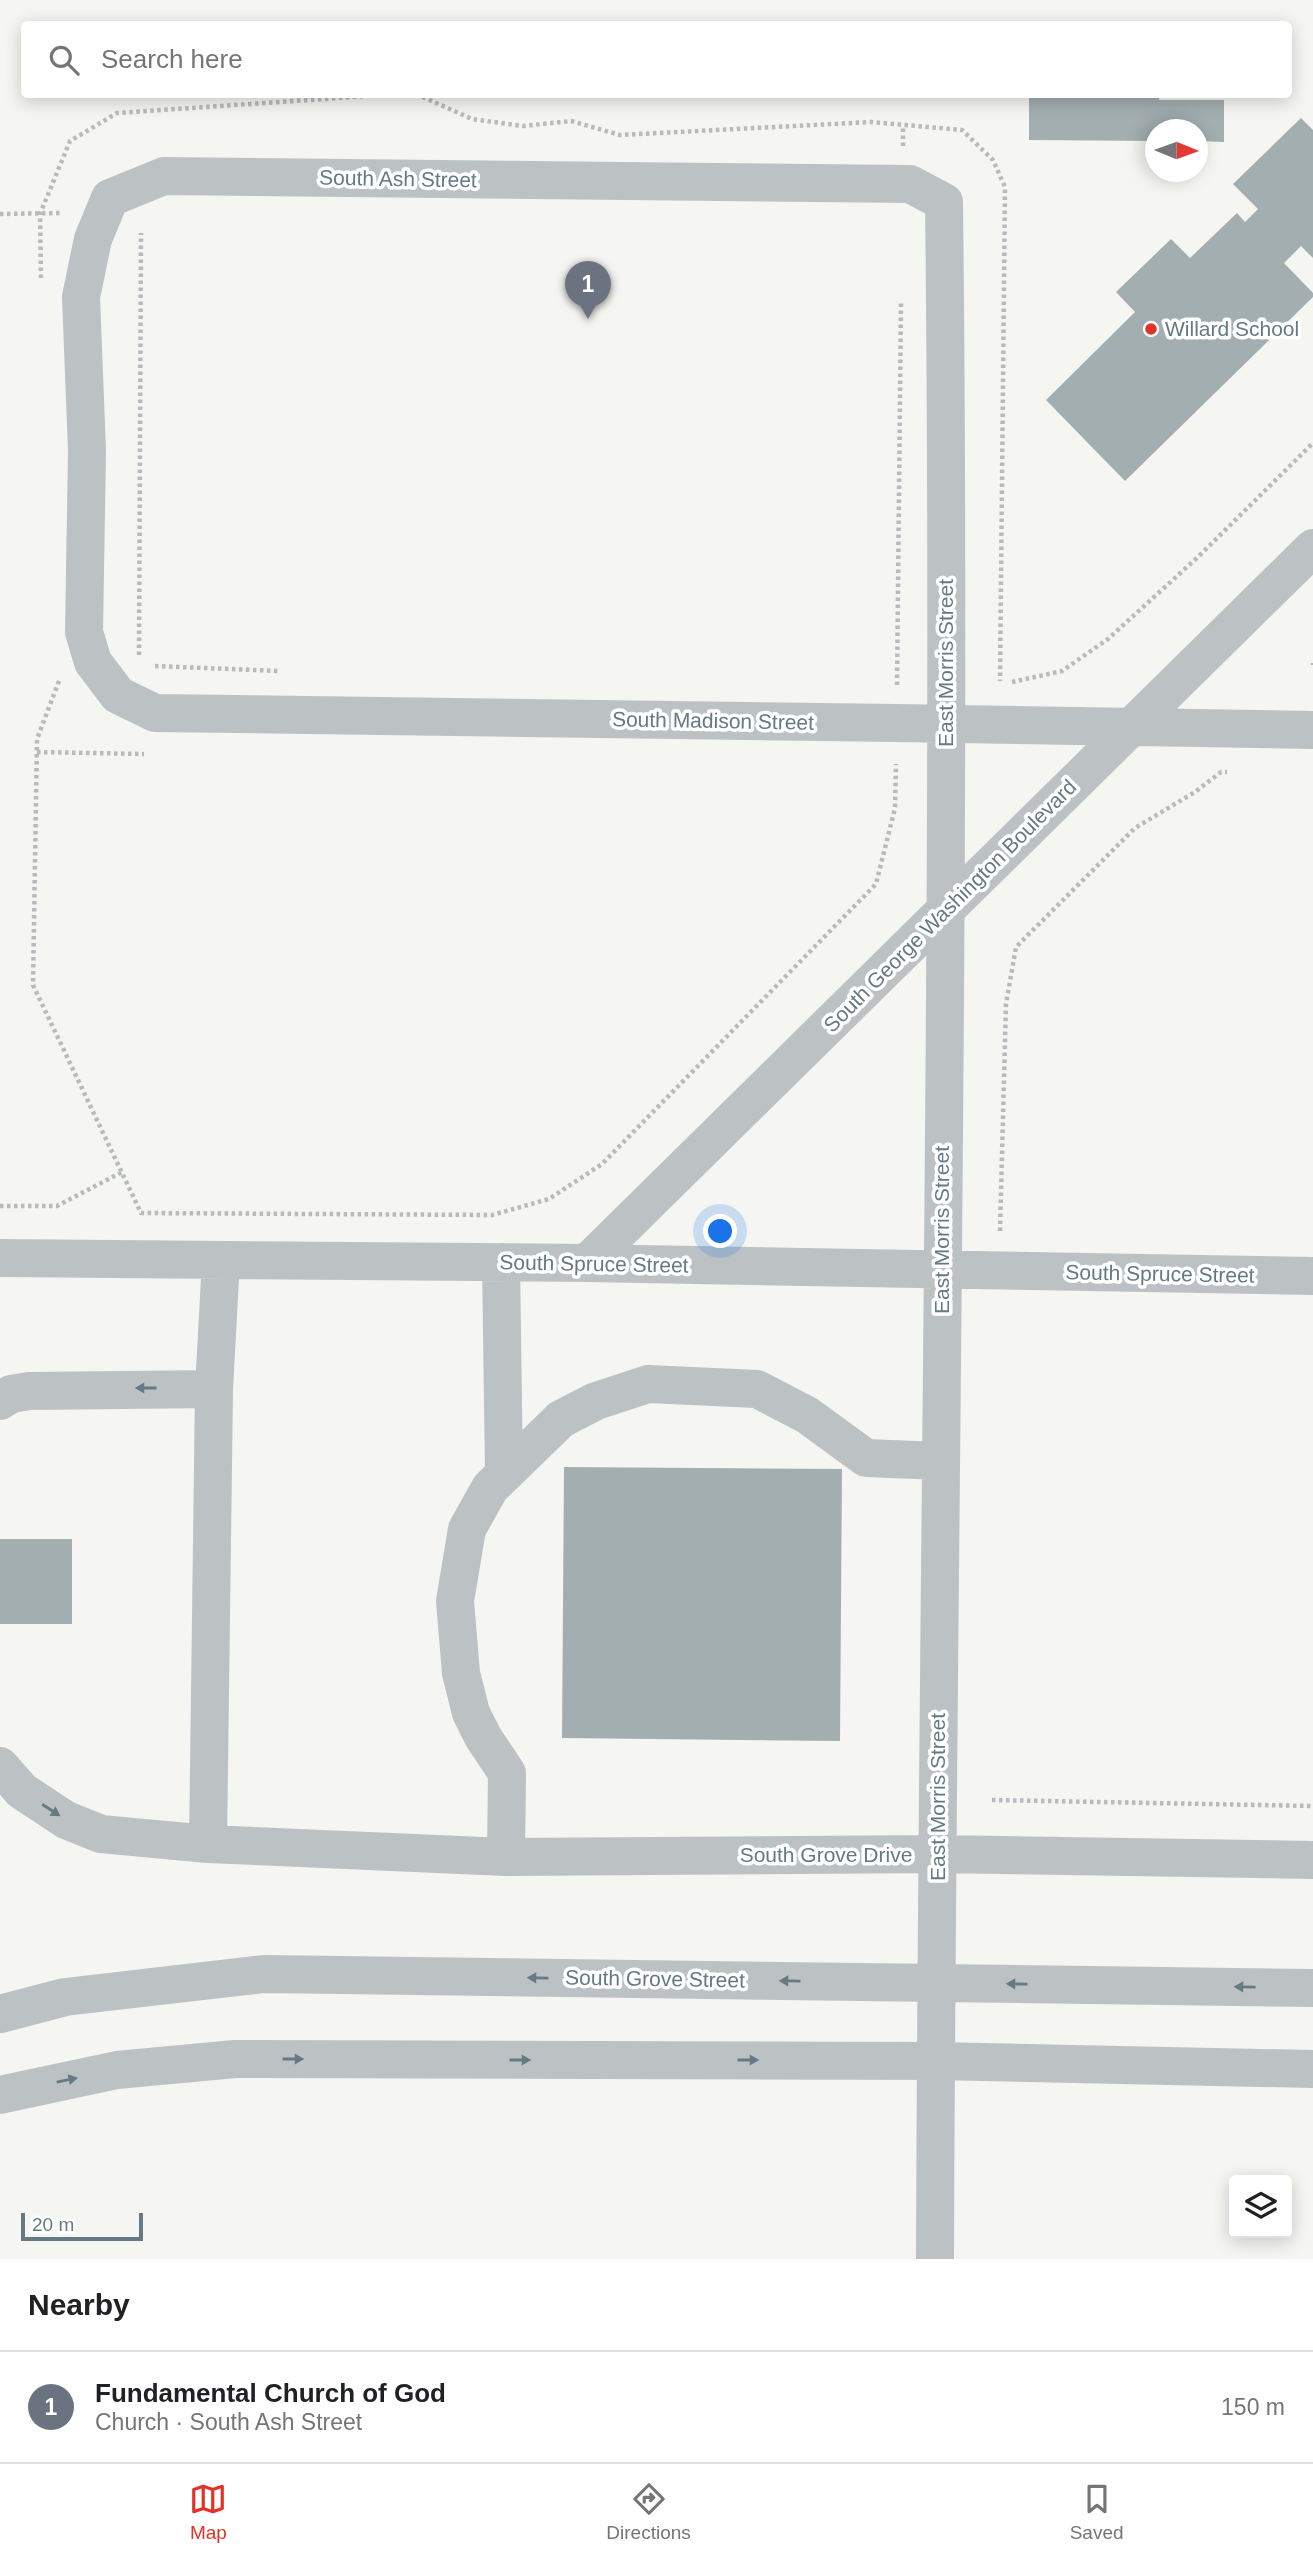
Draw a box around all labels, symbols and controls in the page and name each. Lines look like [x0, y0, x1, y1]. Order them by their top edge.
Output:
search box [21, 21, 1292, 98]
icon: search [45, 41, 83, 79]
text: Search here [101, 44, 243, 74]
north arrow [1145, 119, 1208, 182]
street label: South Ash Street [319, 166, 477, 191]
pin: 1 [565, 261, 611, 319]
place label: Willard School [1165, 317, 1299, 340]
marker: Willard School [1143, 321, 1159, 337]
street label: East Morris Street [934, 579, 957, 747]
street label: South Madison Street [612, 707, 814, 734]
street label: South George Washington Boulevard [819, 775, 1080, 1036]
street label: East Morris Street [930, 1146, 953, 1314]
your location [703, 1214, 737, 1248]
street label: South Spruce Street [499, 1250, 689, 1277]
street label: South Spruce Street [1065, 1260, 1255, 1287]
one-way arrow [135, 1383, 157, 1394]
street label: East Morris Street [926, 1713, 949, 1881]
one-way arrow [41, 1804, 61, 1817]
street label: South Grove Drive [740, 1843, 912, 1866]
street label: South Grove Street [565, 1965, 745, 1992]
one-way arrow [527, 1972, 549, 1983]
one-way arrow [779, 1975, 801, 1986]
one-way arrow [1006, 1978, 1028, 1989]
one-way arrow [1234, 1981, 1256, 1993]
one-way arrow [282, 2053, 304, 2065]
one-way arrow [509, 2054, 531, 2066]
one-way arrow [737, 2054, 759, 2066]
one-way arrow [56, 2074, 78, 2085]
map controls [1229, 2175, 1292, 2238]
button: layers [1229, 2175, 1292, 2238]
scale bar [21, 2210, 144, 2242]
text: 20 m [32, 2214, 74, 2235]
text: Nearby [28, 2288, 130, 2321]
text: Fundamental Church of God [95, 2378, 446, 2408]
text: 1 [45, 2394, 57, 2420]
text: 150 m [1221, 2394, 1285, 2420]
text: Church · South Ash Street [95, 2409, 362, 2435]
tab: Map [189, 2480, 227, 2544]
tab: Directions [606, 2480, 691, 2544]
tab: Saved [1070, 2480, 1124, 2544]

